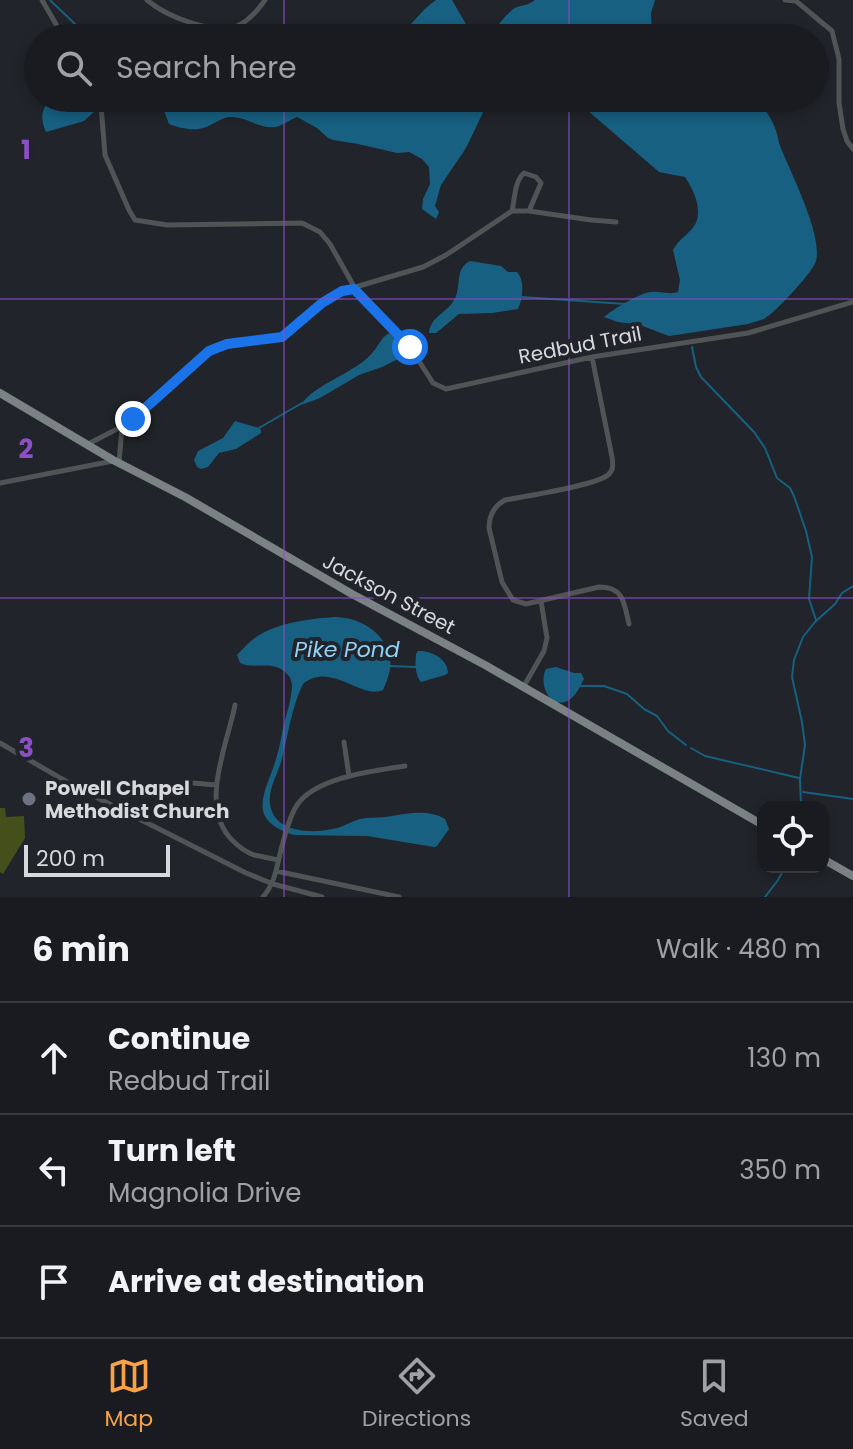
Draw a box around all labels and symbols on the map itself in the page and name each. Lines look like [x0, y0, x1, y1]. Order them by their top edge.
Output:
text: 1 [21, 132, 31, 168]
street label: Redbud Trail [516, 319, 644, 371]
route start [392, 329, 428, 365]
route end [115, 401, 151, 437]
text: 2 [19, 431, 34, 467]
street label: Jackson Street [318, 547, 460, 641]
water label: Pike Pond [294, 634, 400, 665]
text: 3 [18, 730, 34, 766]
place label: Powell Chapel Methodist Church [45, 774, 229, 825]
marker: Powell Chapel Methodist Church [20, 790, 38, 808]
scale bar [24, 841, 170, 877]

